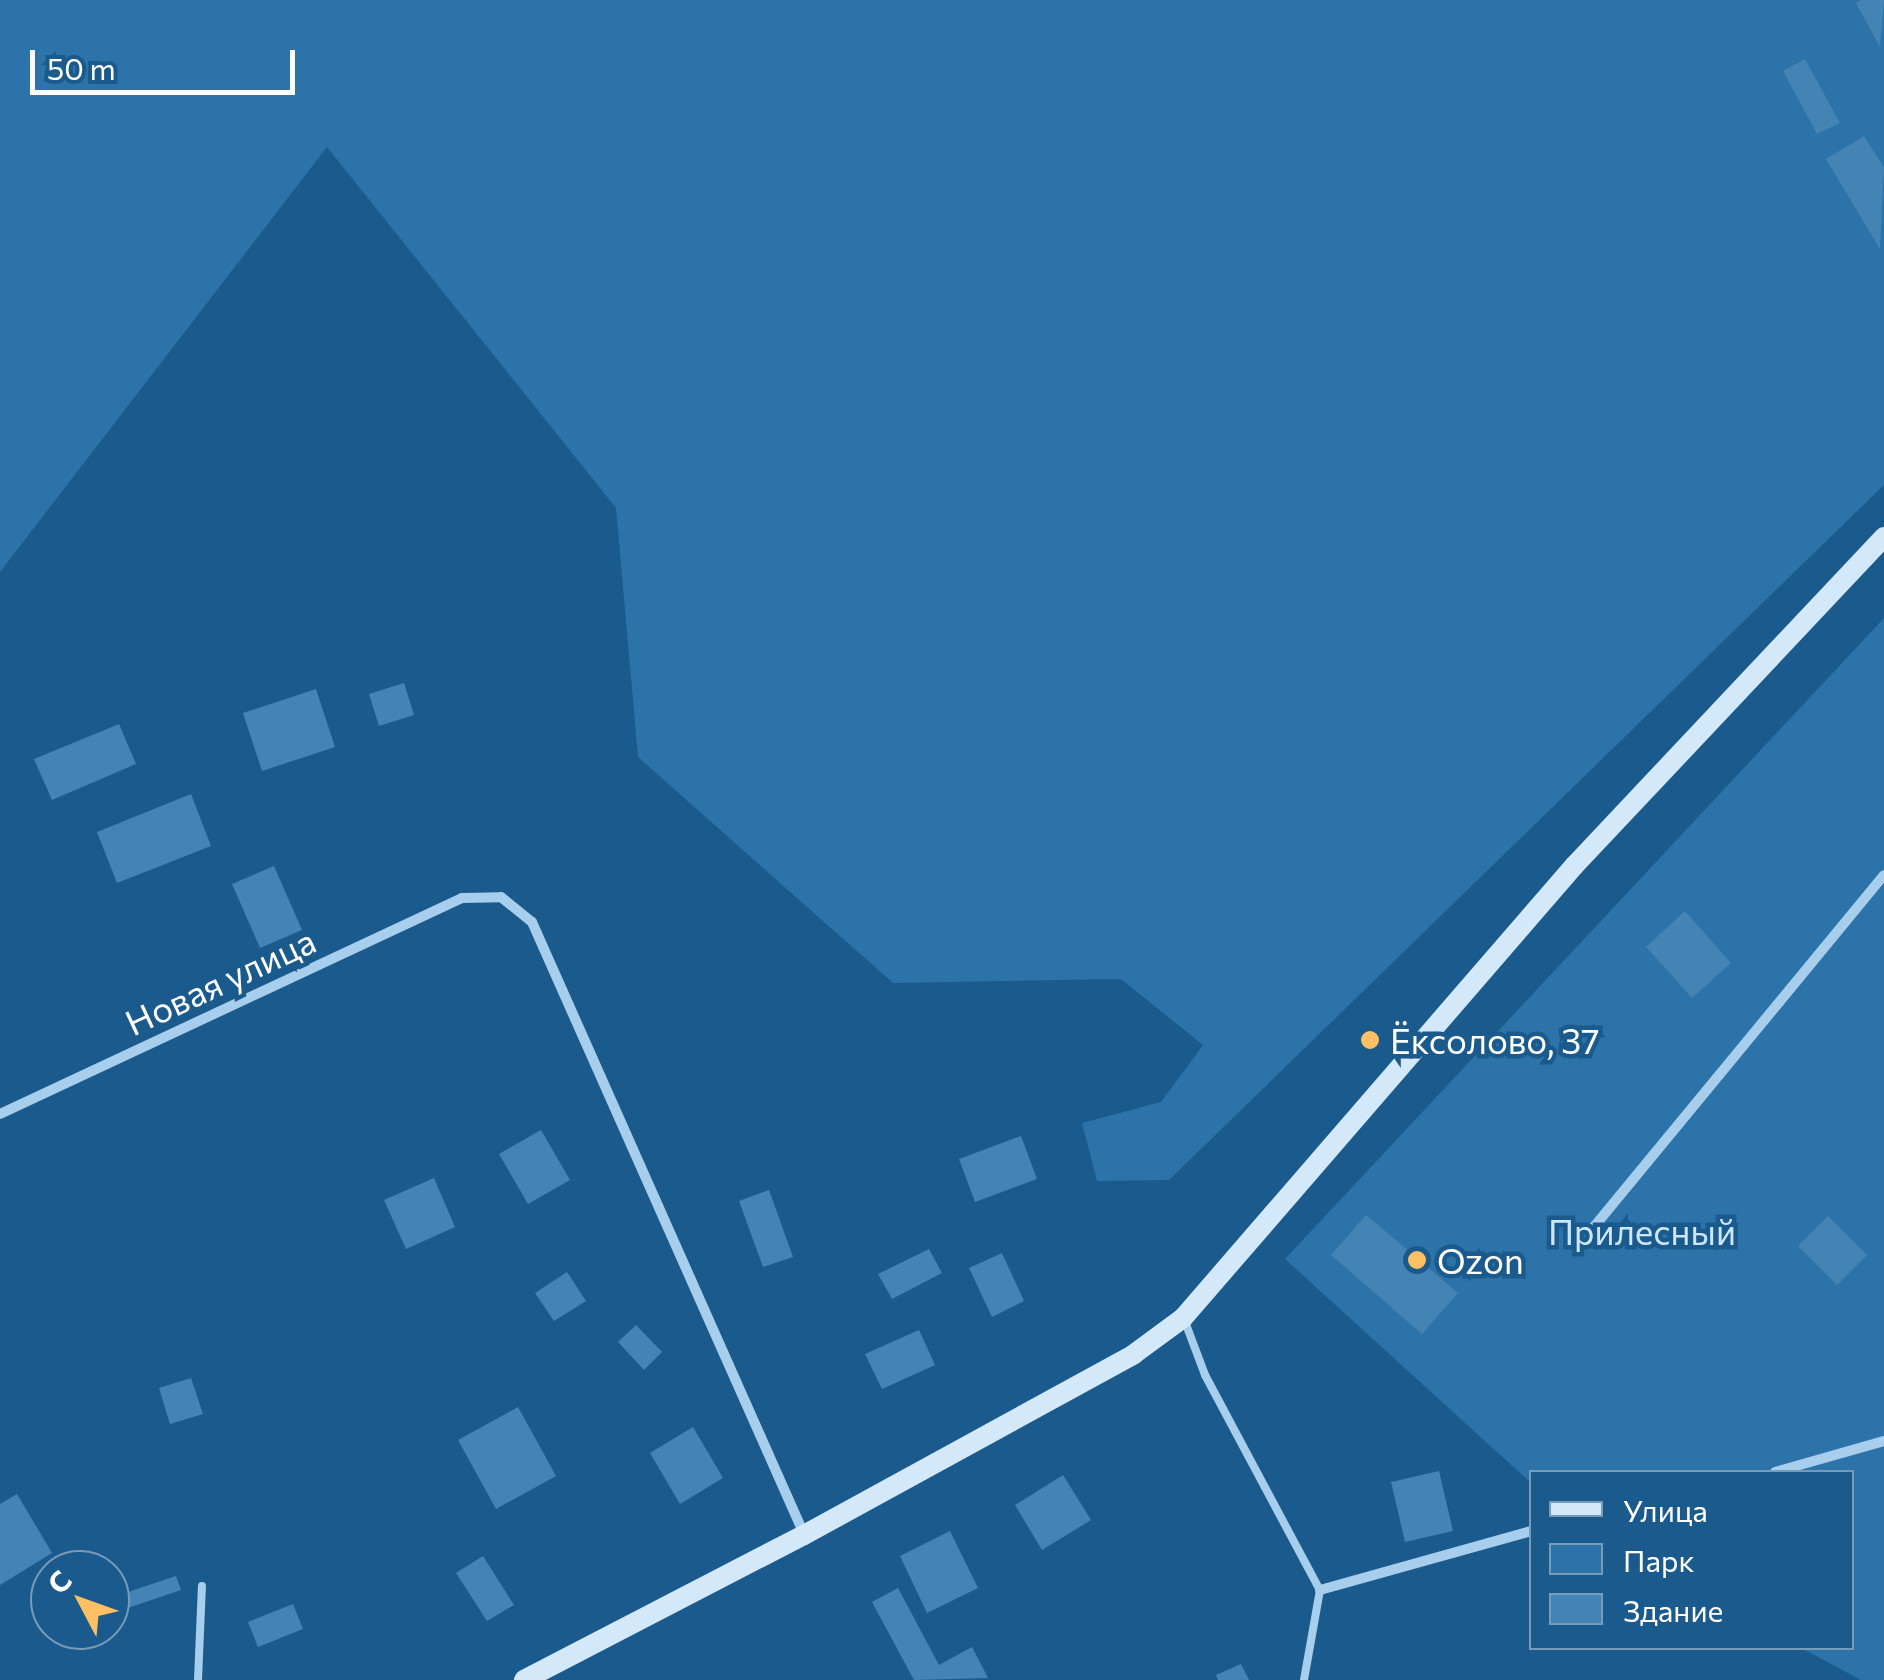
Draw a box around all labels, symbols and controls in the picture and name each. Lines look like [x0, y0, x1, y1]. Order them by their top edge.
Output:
scale bar [35, 30, 300, 92]
text: 50 m [47, 49, 116, 86]
street label: Новая улица [118, 919, 322, 1043]
place label: Ёксолово, 37 [1390, 1019, 1599, 1061]
marker: Ёксолово, 37 [1359, 1029, 1381, 1051]
park label: Прилесный [1548, 1210, 1736, 1252]
place label: Ozon [1437, 1239, 1524, 1281]
marker: Ozon [1406, 1249, 1428, 1271]
legend [1529, 1470, 1854, 1650]
text: Улица [1623, 1491, 1708, 1528]
text: Парк [1623, 1541, 1695, 1578]
north arrow [30, 1550, 130, 1650]
text: С [40, 1563, 78, 1600]
text: Здание [1623, 1591, 1723, 1628]

